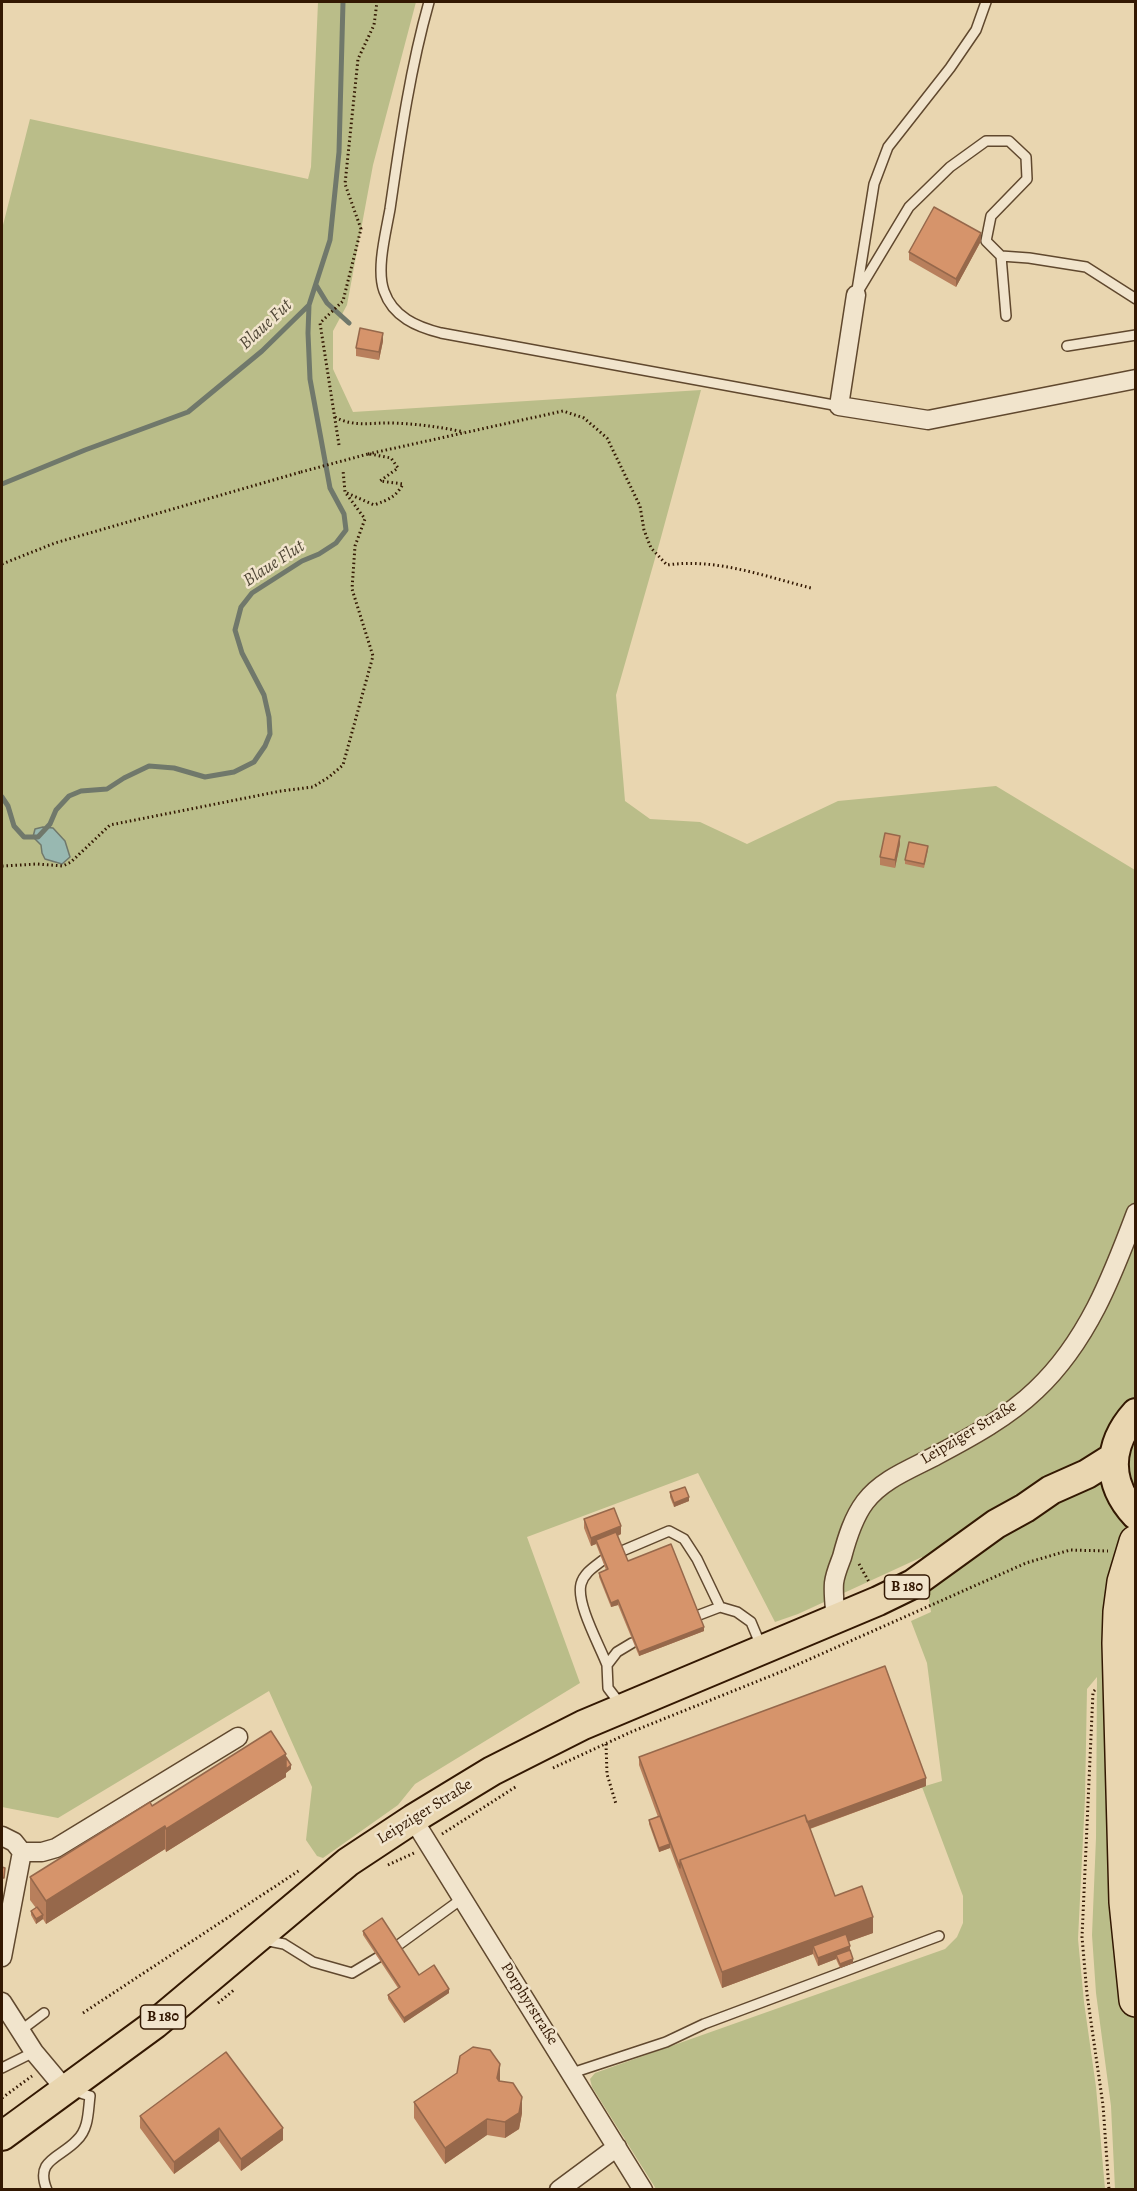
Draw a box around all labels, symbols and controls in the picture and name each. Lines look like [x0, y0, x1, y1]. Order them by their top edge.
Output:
water label: Blaue Fut [235, 295, 297, 355]
water label: Blaue Flut [239, 536, 309, 592]
street label: Leipziger Straße [918, 1397, 1020, 1469]
road number: B 180 [884, 1575, 930, 1599]
street label: Leipziger Straße [374, 1775, 476, 1849]
street label: Porphyrstraße [496, 1959, 562, 2049]
road number: B 180 [140, 2005, 186, 2029]

